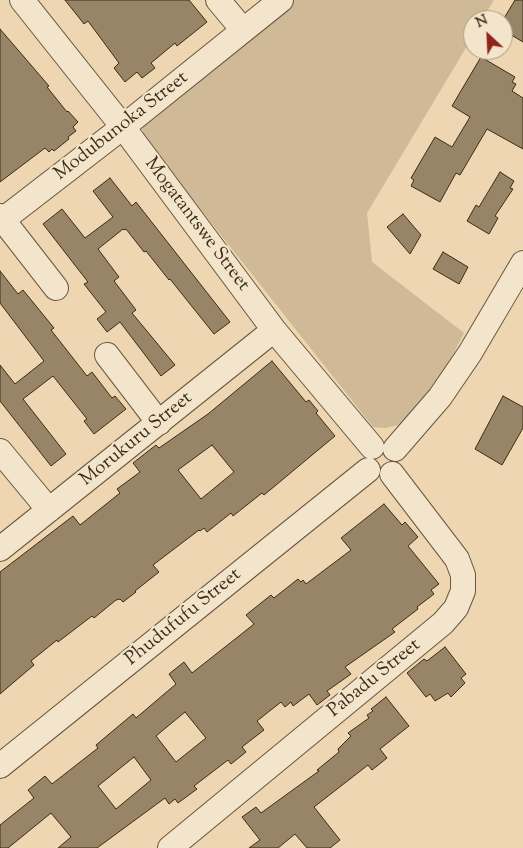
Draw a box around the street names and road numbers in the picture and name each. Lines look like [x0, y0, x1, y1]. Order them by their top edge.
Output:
street label: Modubunoka Street [50, 68, 194, 186]
street label: Mogatantswe Street [138, 154, 254, 296]
street label: Morukuru Street [76, 388, 198, 492]
street label: Phudufufu Street [122, 564, 246, 672]
street label: Pabadu Street [324, 635, 426, 723]

